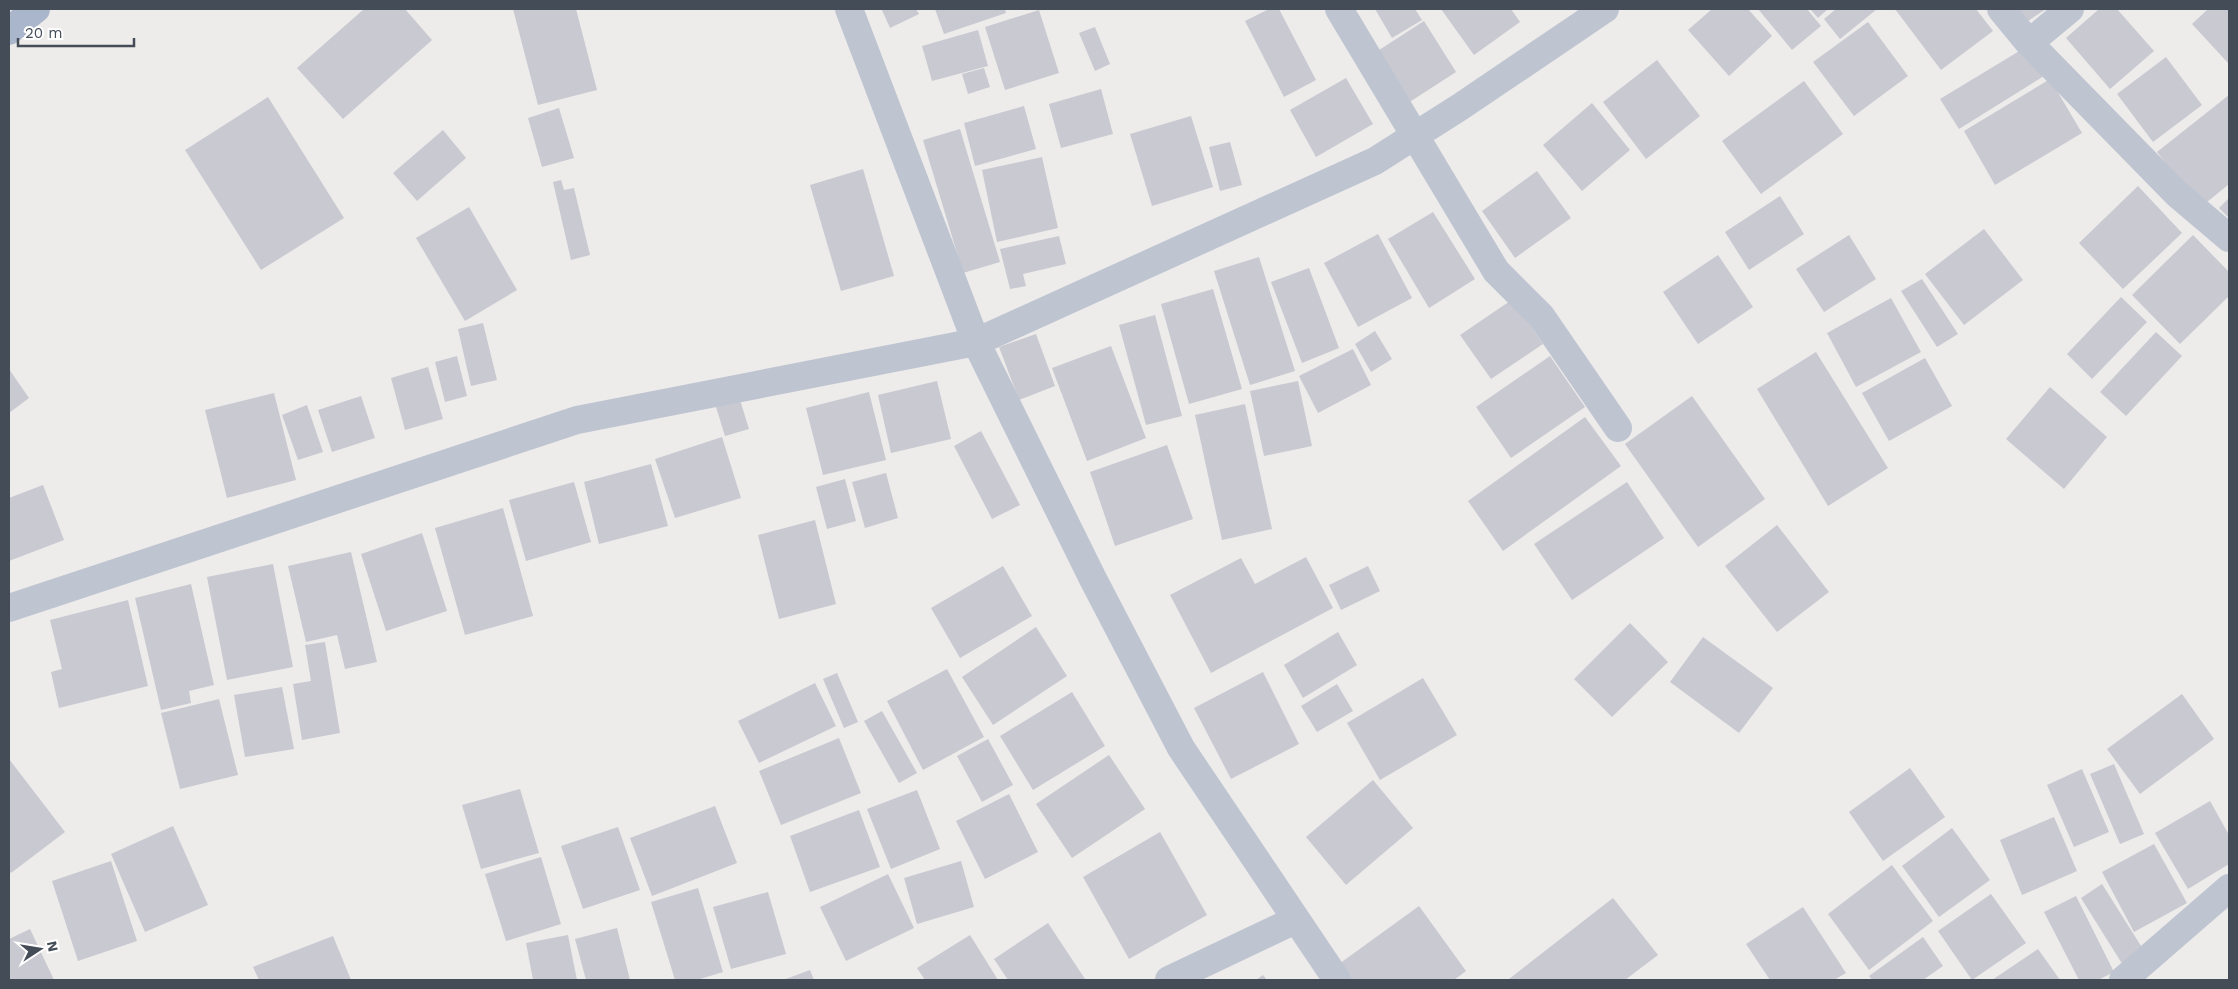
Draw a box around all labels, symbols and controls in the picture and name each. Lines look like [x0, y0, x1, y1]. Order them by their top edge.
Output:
scale bar [18, 15, 134, 47]
text: 20 m [25, 24, 63, 42]
north arrow [15, 924, 65, 974]
text: N [44, 940, 62, 953]

